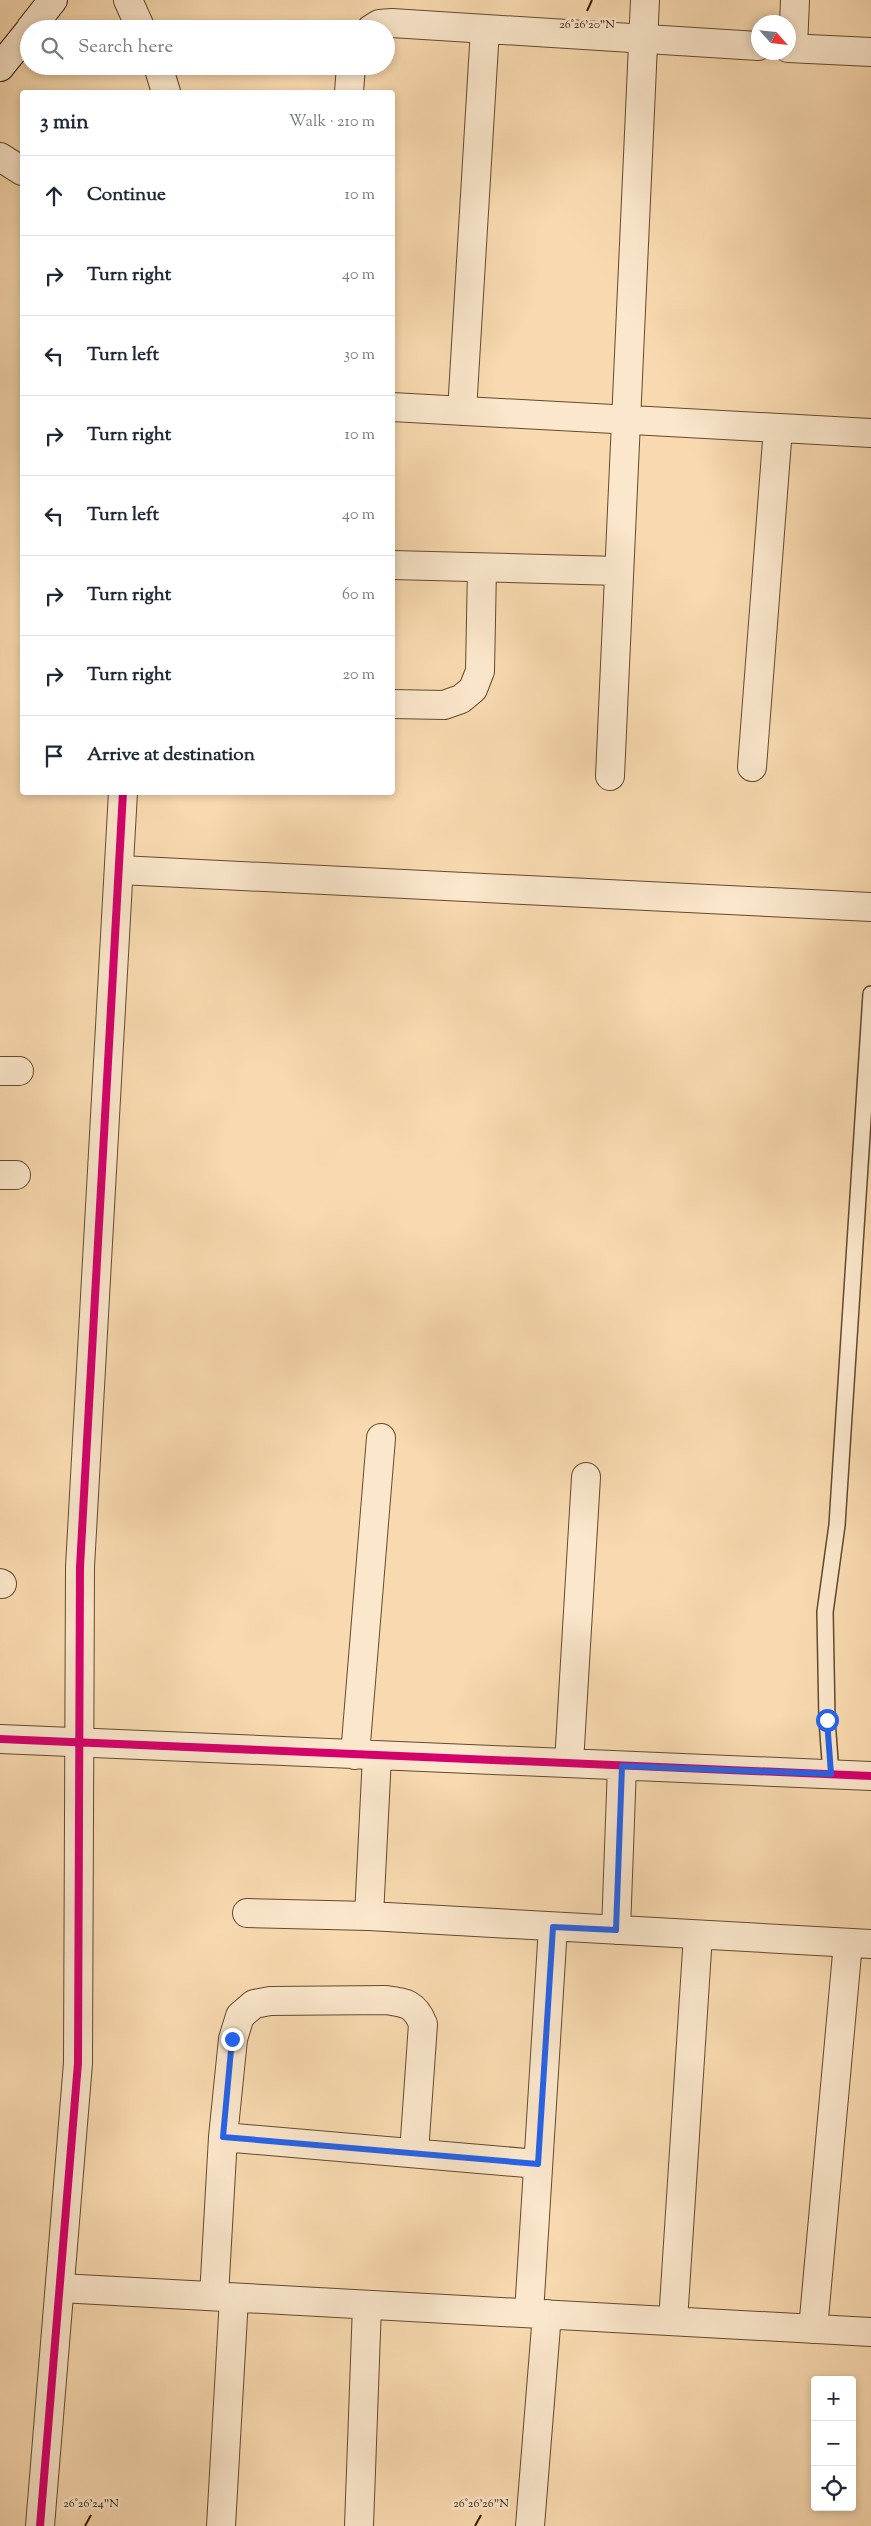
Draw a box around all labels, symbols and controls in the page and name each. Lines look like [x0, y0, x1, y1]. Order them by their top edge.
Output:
north arrow [751, 15, 796, 60]
text: 26°26'20"N [559, 16, 615, 34]
search box [20, 20, 395, 75]
icon: search [38, 34, 66, 62]
text: Search here [78, 34, 173, 61]
text: 3 min [40, 108, 89, 138]
text: Walk · 210 m [289, 111, 375, 134]
icon: ahead [40, 182, 68, 210]
text: Continue [87, 182, 166, 209]
text: 10 m [345, 184, 375, 207]
icon: right [40, 262, 68, 290]
text: Turn right [87, 262, 171, 289]
text: 40 m [342, 264, 375, 287]
icon: left [40, 342, 68, 370]
text: Turn left [87, 342, 159, 369]
text: 30 m [344, 344, 375, 367]
icon: right [40, 422, 68, 450]
text: Turn right [87, 422, 171, 449]
text: 10 m [345, 424, 375, 447]
icon: left [40, 502, 68, 530]
text: Turn left [87, 502, 159, 529]
text: 40 m [342, 504, 375, 527]
icon: right [40, 582, 68, 610]
text: Turn right [87, 582, 171, 609]
text: 60 m [342, 584, 375, 607]
icon: right [40, 662, 68, 690]
text: Turn right [87, 662, 171, 689]
text: 20 m [342, 664, 375, 687]
icon: arrive [40, 742, 68, 770]
text: Arrive at destination [87, 742, 255, 769]
route start [816, 1709, 839, 1732]
route end [221, 2028, 244, 2051]
map controls [811, 2376, 856, 2511]
button: + [811, 2376, 856, 2421]
button: − [811, 2421, 856, 2466]
button: locate [811, 2466, 856, 2511]
text: 26°26'24"N [63, 2495, 119, 2513]
text: 26°26'26"N [453, 2495, 509, 2513]

